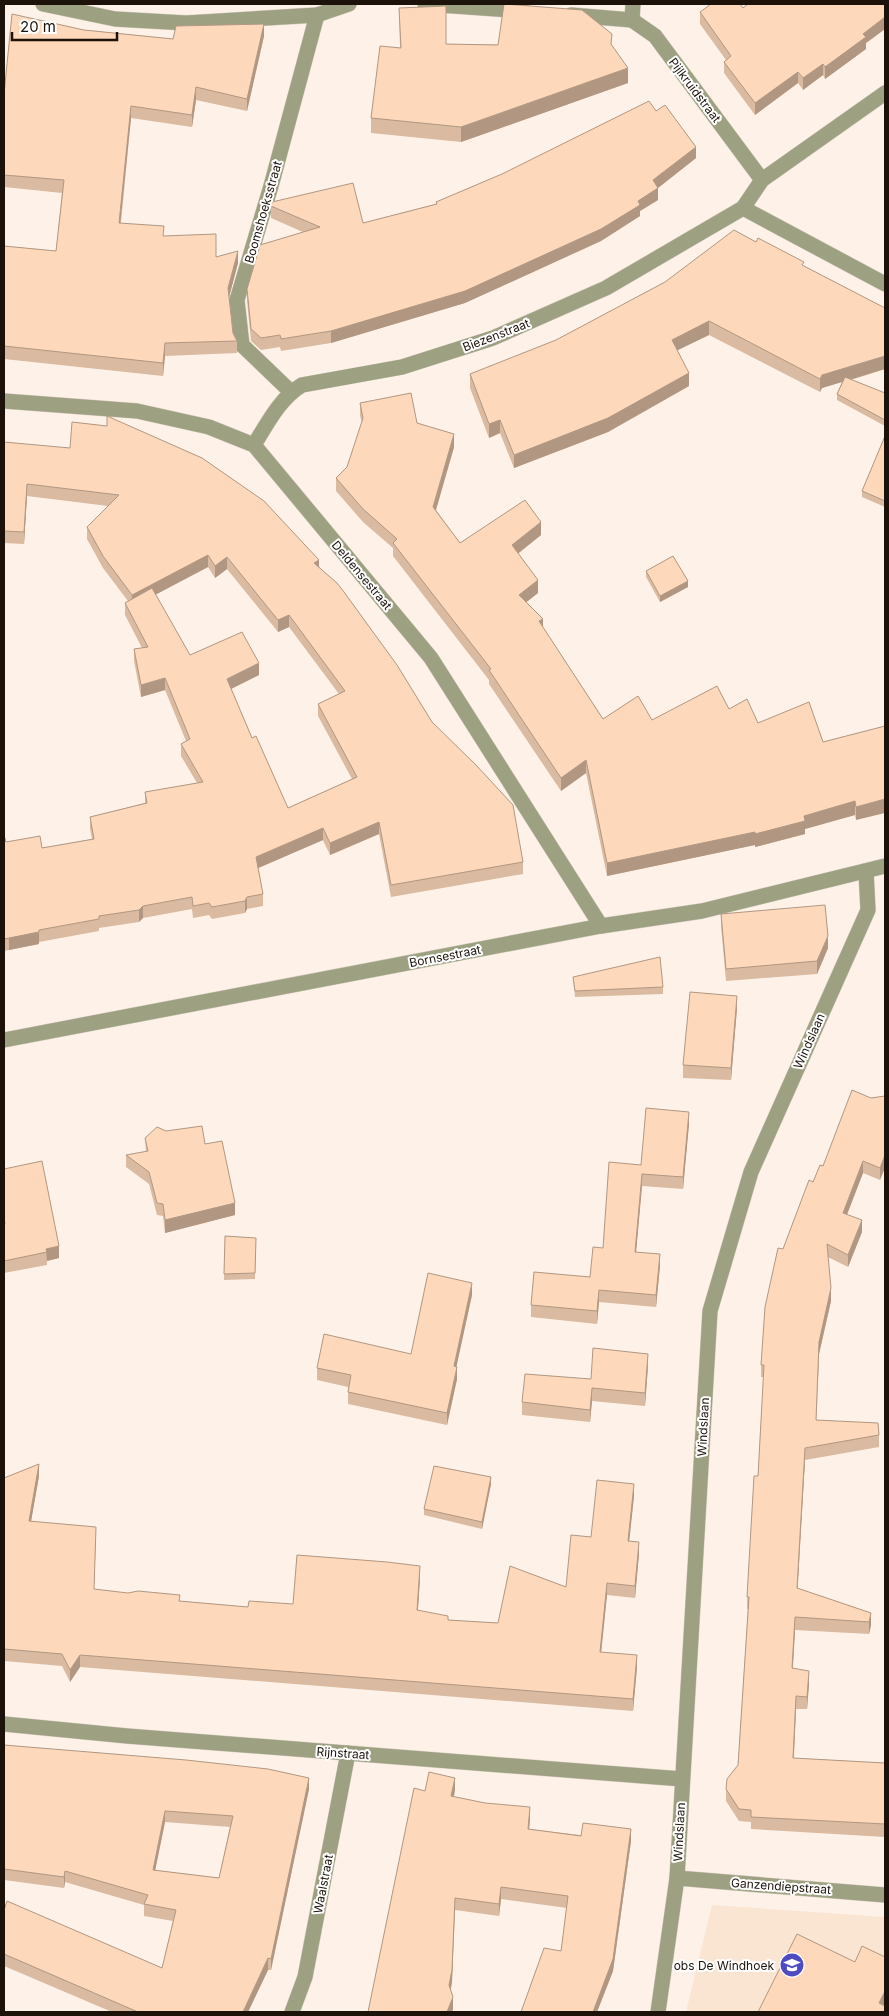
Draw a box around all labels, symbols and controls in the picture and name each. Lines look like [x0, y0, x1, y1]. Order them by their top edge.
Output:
scale bar [12, 10, 118, 42]
text: 20 m [20, 17, 56, 36]
street label: Pijlkruidstraat [666, 55, 724, 125]
street label: Boomshoeksstraat [241, 159, 285, 265]
street label: Biezenstraat [460, 315, 532, 355]
street label: Deldensestraat [329, 537, 395, 613]
street label: Bornsestraat [408, 942, 482, 970]
street label: Windslaan [790, 1011, 828, 1071]
street label: Windslaan [694, 1397, 712, 1457]
street label: Rijnstraat [316, 1744, 370, 1762]
street label: Windslaan [670, 1802, 688, 1862]
street label: Waalstraat [310, 1853, 336, 1915]
street label: Ganzendiepstraat [731, 1875, 832, 1897]
school or university icon: obs De Windhoek [779, 1952, 805, 1978]
place label: obs De Windhoek [674, 1958, 774, 1973]

